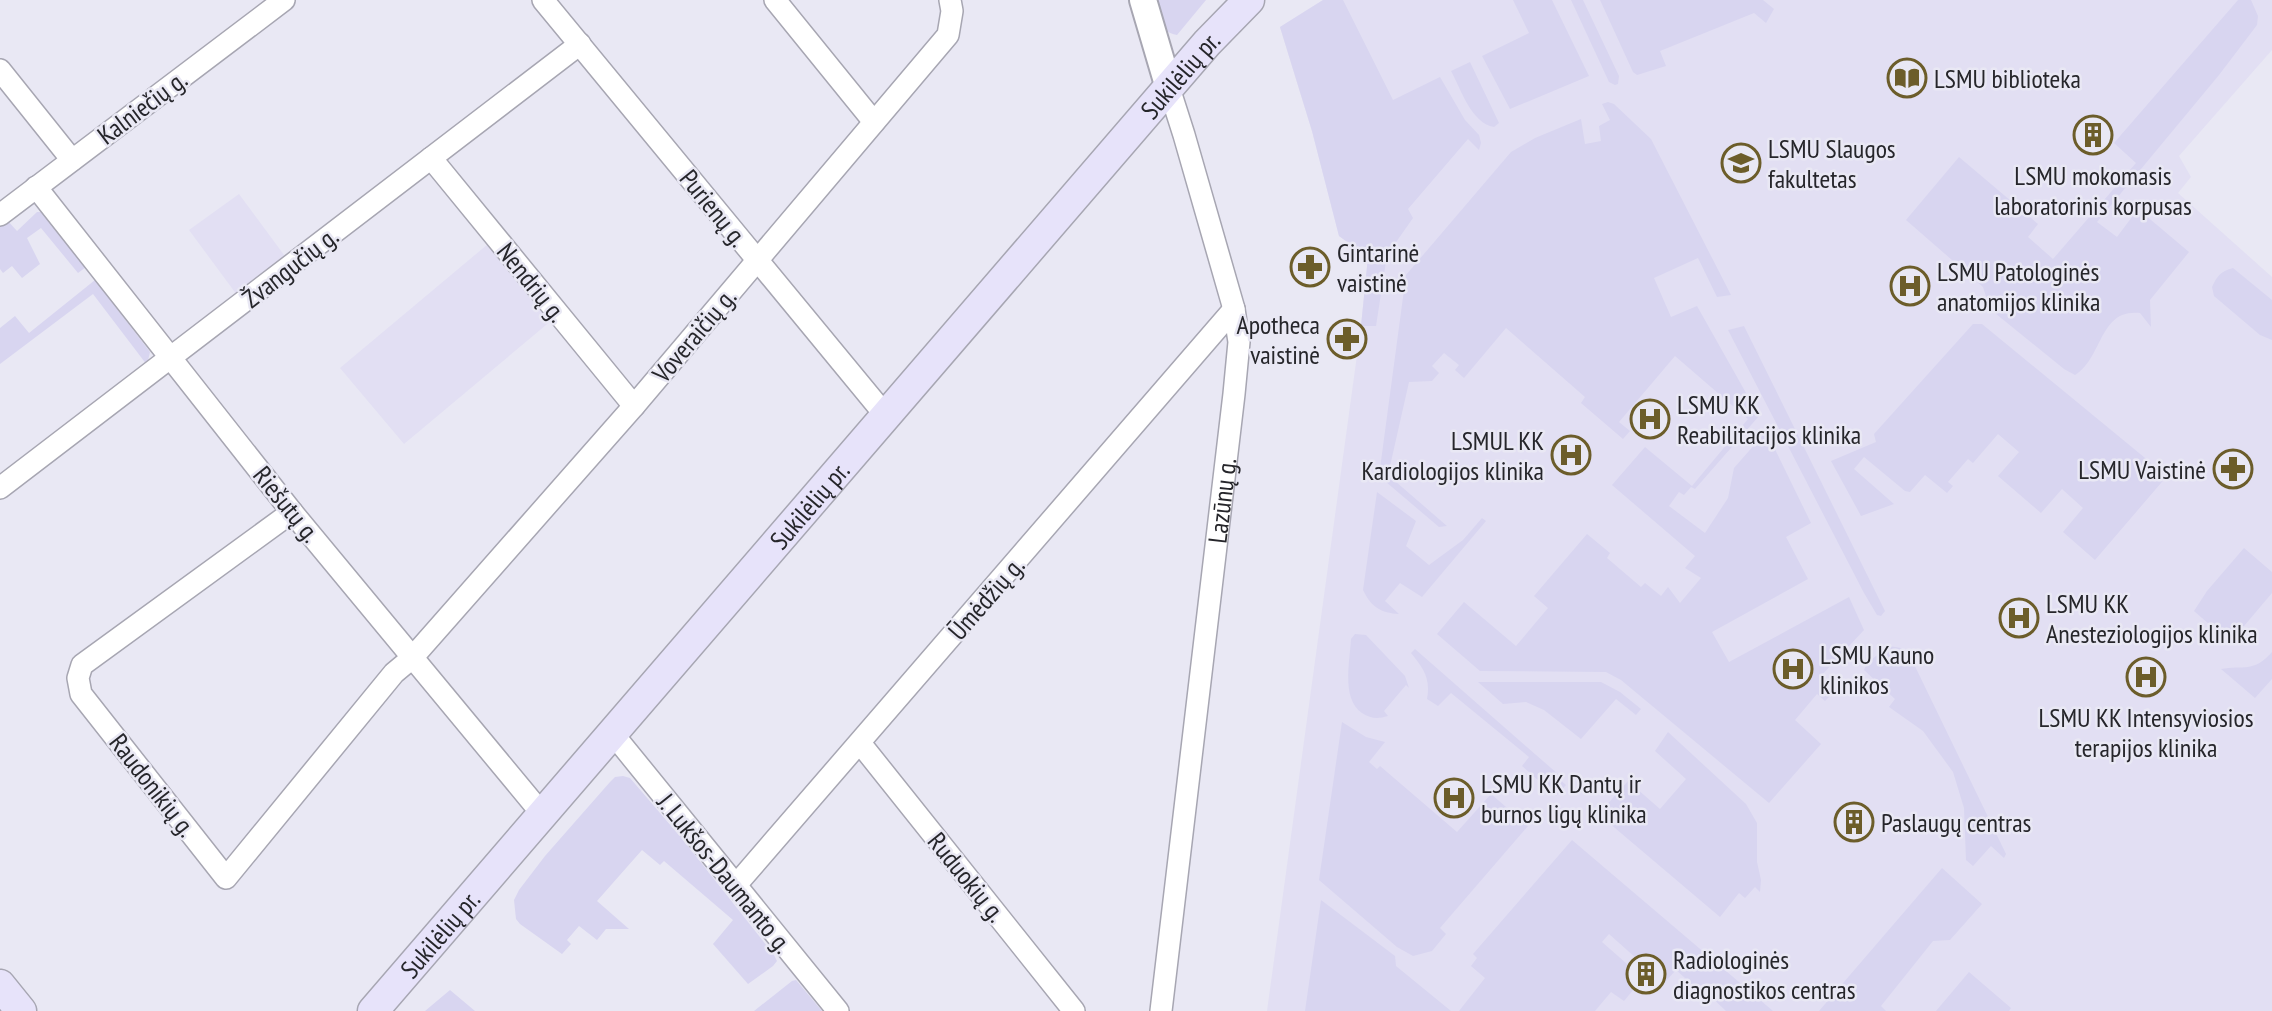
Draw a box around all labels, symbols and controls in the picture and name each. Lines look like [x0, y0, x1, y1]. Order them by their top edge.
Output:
street label: Sukilėlių pr. [1133, 24, 1226, 125]
library icon: LSMU biblioteka [1886, 57, 1928, 99]
place label: LSMU biblioteka [1934, 62, 2081, 95]
street label: Kalniečių g. [91, 63, 193, 151]
building icon: LSMU mokomasis laboratorinis korpusas [2072, 114, 2114, 156]
place label: LSMU Slaugos fakultetas [1768, 132, 1896, 195]
school or university icon: LSMU Slaugos fakultetas [1720, 142, 1762, 184]
place label: LSMU mokomasis laboratorinis korpusas [1994, 159, 2192, 222]
street label: Purienų g. [673, 163, 755, 253]
street label: Žvangučių g. [235, 219, 345, 315]
street label: Nendrių g. [490, 236, 574, 328]
place label: Gintarinė vaistinė [1337, 236, 1419, 299]
pharmacy icon: Gintarinė vaistinė [1289, 246, 1331, 288]
place label: LSMU Patologinės anatomijos klinika [1937, 255, 2100, 318]
hospital icon: LSMU Patologinės anatomijos klinika [1889, 265, 1931, 307]
street label: Voveraičių g. [644, 281, 743, 390]
place label: Apotheca vaistinė [1236, 308, 1320, 371]
pharmacy icon: Apotheca vaistinė [1326, 318, 1368, 360]
place label: LSMU KK Reabilitacijos klinika [1677, 388, 1861, 451]
hospital icon: LSMU KK Reabilitacijos klinika [1629, 398, 1671, 440]
place label: LSMUL KK Kardiologijos klinika [1361, 424, 1544, 487]
hospital icon: LSMUL KK Kardiologijos klinika [1550, 434, 1592, 476]
pharmacy icon: LSMU Vaistinė [2212, 448, 2254, 490]
place label: LSMU Vaistinė [2078, 453, 2206, 486]
street label: Sukilėlių pr. [762, 454, 856, 556]
street label: Lazūnų g. [1200, 456, 1243, 545]
street label: Riešutų g. [246, 459, 328, 549]
street label: Ūmėdžių g. [941, 549, 1031, 647]
place label: LSMU KK Anesteziologijos klinika [2046, 587, 2258, 650]
hospital icon: LSMU KK Anesteziologijos klinika [1998, 597, 2040, 639]
place label: LSMU Kauno klinikos [1820, 638, 1934, 701]
hospital icon: LSMU Kauno klinikos [1772, 648, 1814, 690]
hospital icon: LSMU KK Intensyviosios terapijos klinika [2125, 656, 2167, 698]
place label: LSMU KK Intensyviosios terapijos klinika [2039, 701, 2253, 764]
street label: Raudonikių g. [102, 727, 204, 843]
place label: LSMU KK Dantų ir burnos ligų klinika [1481, 767, 1647, 830]
hospital icon: LSMU KK Dantų ir burnos ligų klinika [1433, 777, 1475, 819]
street label: J. Lukšos-Daumanto g. [650, 785, 800, 960]
building icon: Paslaugų centras [1833, 801, 1875, 843]
place label: Paslaugų centras [1881, 806, 2031, 839]
street label: Ruduokių g. [921, 825, 1013, 929]
street label: Sukilėlių pr. [393, 883, 486, 984]
place label: Radiologinės diagnostikos centras [1673, 943, 1856, 1006]
building icon: Radiologinės diagnostikos centras [1625, 953, 1667, 995]

